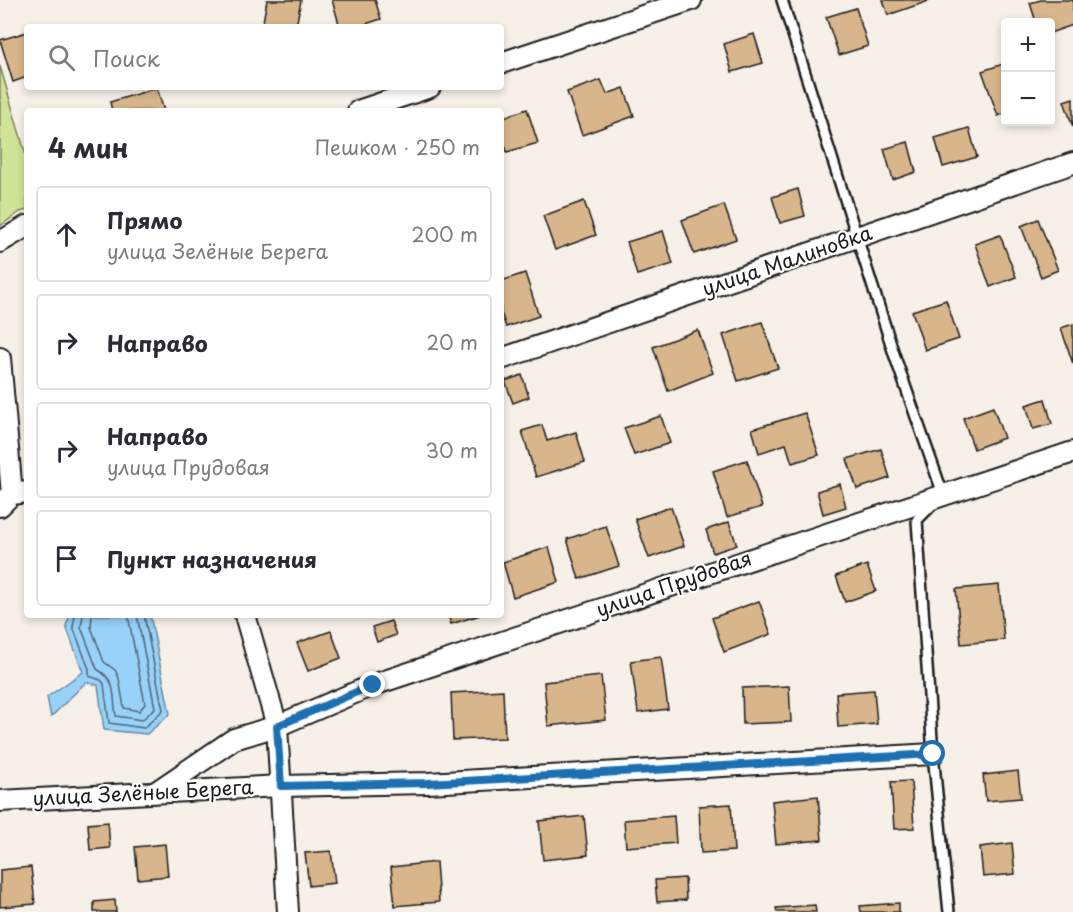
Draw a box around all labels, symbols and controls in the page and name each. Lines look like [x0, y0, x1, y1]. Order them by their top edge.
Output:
map controls [1001, 18, 1055, 126]
button: + [1001, 18, 1055, 72]
search box [24, 24, 504, 90]
icon: search [45, 41, 78, 74]
text: Поиск [93, 41, 160, 74]
button: − [1001, 72, 1055, 126]
text: 4 мин [48, 128, 129, 167]
text: Пешком · 250 m [315, 132, 480, 162]
text: Прямо [107, 203, 182, 236]
street label: улица Малиновка [698, 217, 876, 303]
icon: ahead [50, 218, 83, 251]
text: 200 m [411, 219, 478, 249]
text: улица Зелёные Берега [107, 236, 328, 266]
icon: right [50, 326, 83, 359]
text: Направо [107, 326, 208, 359]
text: 20 m [426, 327, 478, 357]
text: Направо [107, 419, 208, 452]
icon: right [50, 434, 83, 467]
text: 30 m [425, 435, 478, 465]
text: улица Прудовая [107, 452, 270, 482]
icon: arrive [50, 542, 83, 575]
text: Пункт назначения [107, 542, 317, 575]
street label: улица Прудовая [592, 542, 756, 624]
route end [359, 671, 385, 697]
route start [919, 740, 945, 766]
street label: улица Зелёные Берега [32, 771, 255, 813]

